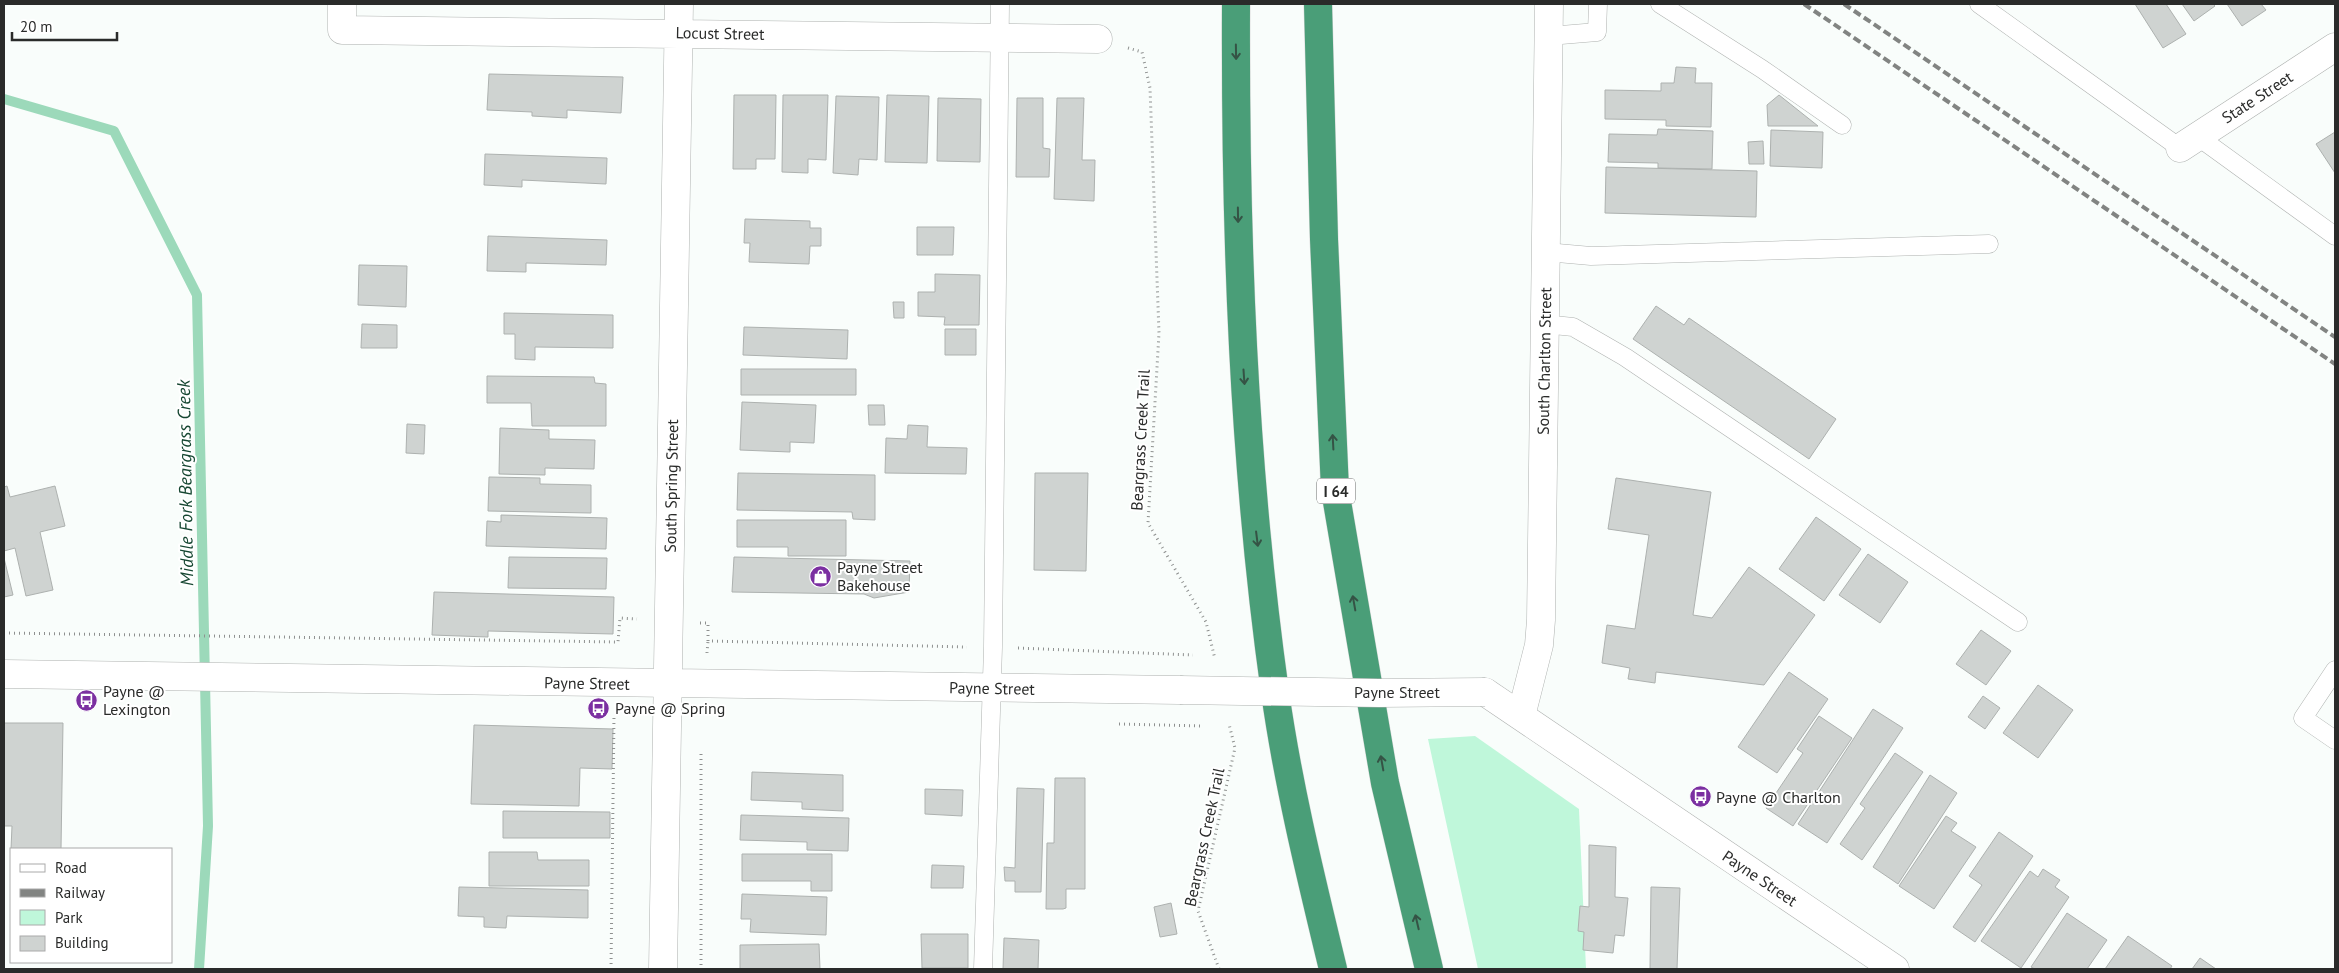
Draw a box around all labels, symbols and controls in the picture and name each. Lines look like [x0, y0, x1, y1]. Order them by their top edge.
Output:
scale bar [12, 10, 118, 42]
text: 20 m [20, 17, 53, 36]
street label: Locust Street [675, 22, 765, 44]
one-way arrow [1231, 44, 1241, 60]
street label: State Street [2218, 66, 2297, 127]
one-way arrow [1233, 206, 1243, 223]
street label: South Charlton Street [1533, 286, 1555, 435]
street label: Beargrass Creek Trail [1126, 369, 1154, 511]
one-way arrow [1240, 369, 1249, 385]
water label: Middle Fork Beargrass Creek [172, 379, 198, 586]
street label: South Spring Street [660, 419, 682, 553]
one-way arrow [1329, 435, 1338, 451]
road number: I 64 [1317, 478, 1355, 504]
one-way arrow [1252, 531, 1262, 547]
place label: Payne Street Bakehouse [837, 557, 923, 595]
shop icon: Payne Street Bakehouse [809, 564, 833, 588]
one-way arrow [1349, 596, 1359, 612]
street label: Payne Street [544, 672, 631, 694]
street label: Payne Street [949, 677, 1036, 699]
place label: Payne @ Lexington [103, 681, 171, 719]
street label: Payne Street [1354, 682, 1440, 702]
bus stop icon: Payne @ Lexington [75, 688, 99, 712]
bus stop icon: Payne @ Spring [587, 696, 611, 720]
place label: Payne @ Spring [615, 698, 725, 718]
one-way arrow [1376, 756, 1386, 772]
street label: Beargrass Creek Trail [1180, 765, 1229, 908]
bus stop icon: Payne @ Charlton [1688, 785, 1712, 809]
place label: Payne @ Charlton [1716, 787, 1841, 807]
street label: Payne Street [1719, 846, 1802, 911]
legend [10, 848, 172, 963]
text: Road [55, 858, 87, 877]
text: Railway [55, 883, 105, 902]
text: Park [55, 908, 83, 927]
one-way arrow [1412, 915, 1421, 931]
text: Building [55, 933, 109, 952]

